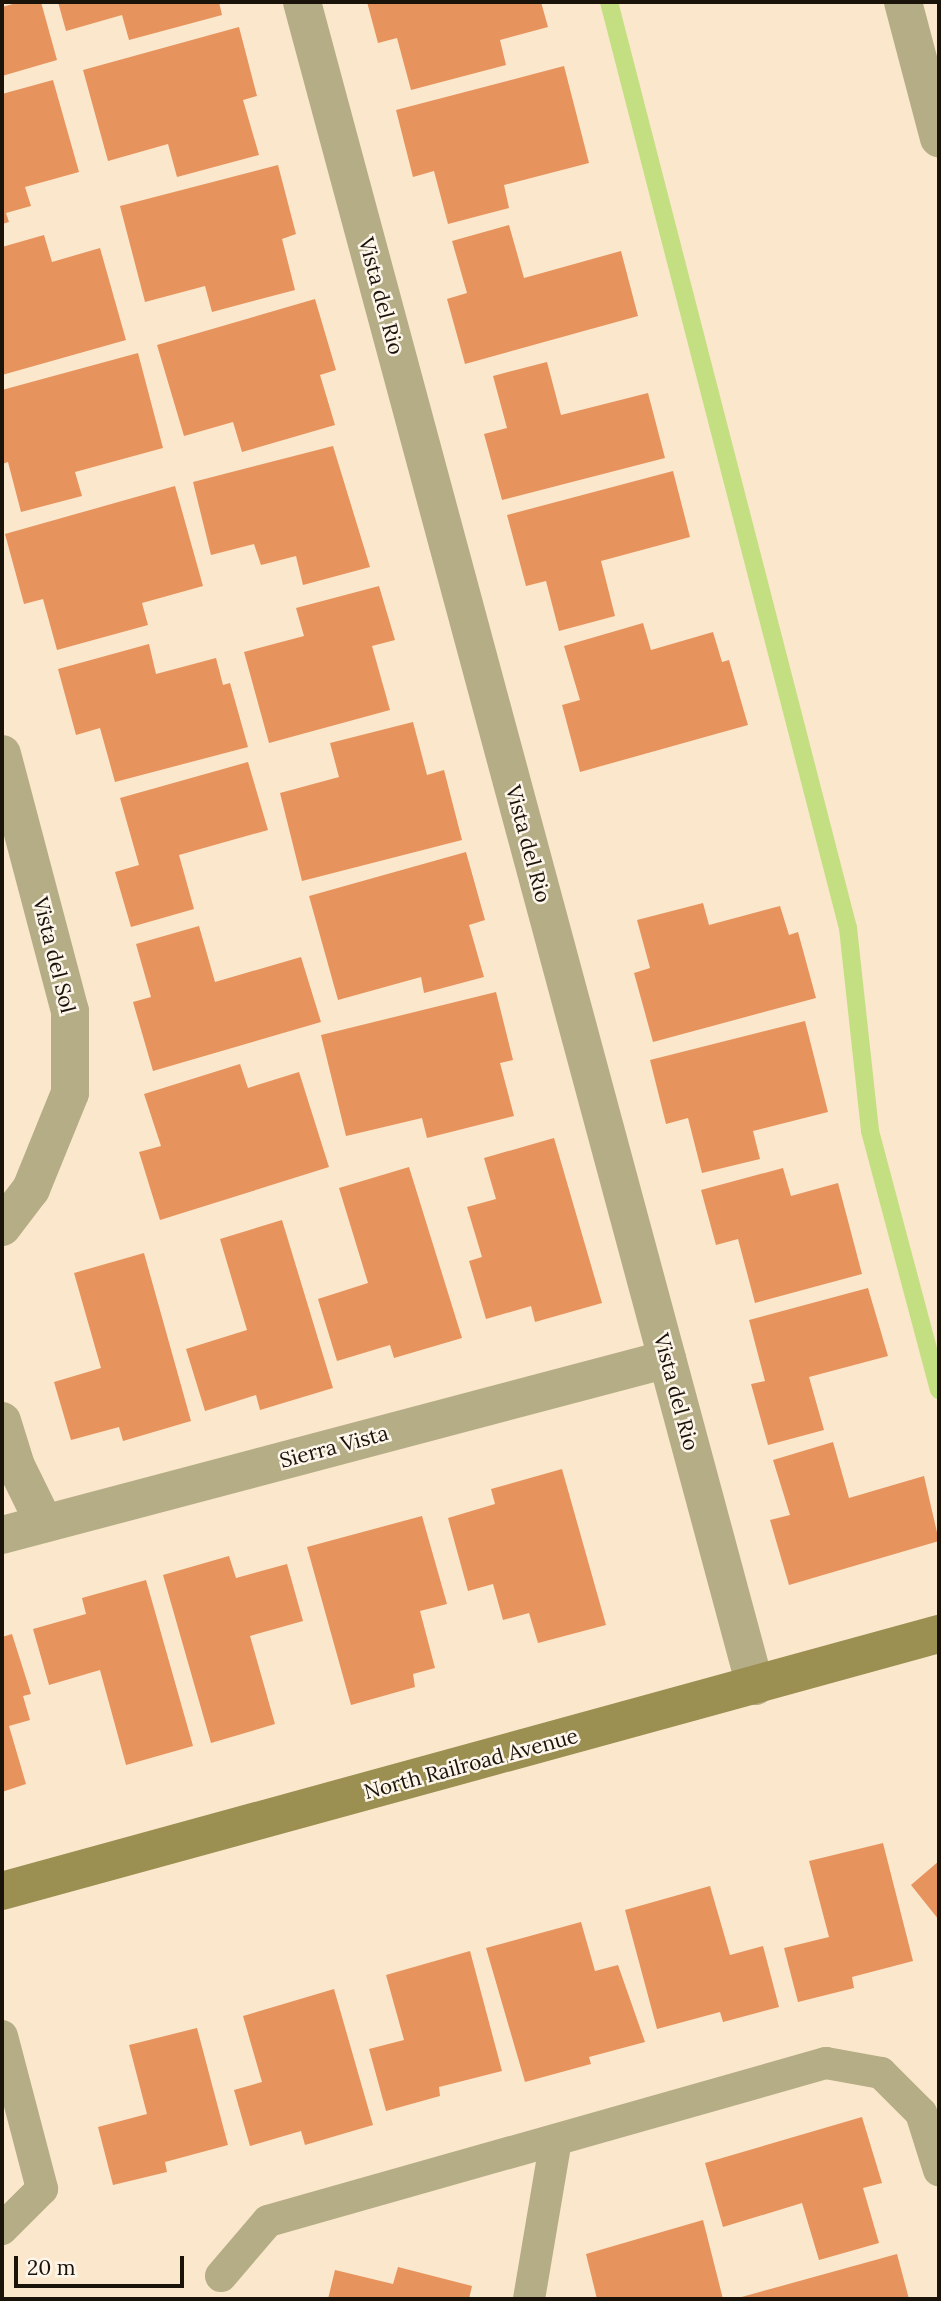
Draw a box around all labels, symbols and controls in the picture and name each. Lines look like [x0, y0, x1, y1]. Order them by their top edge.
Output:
street label: Vista del Rio [353, 235, 409, 357]
street label: Vista del Rio [500, 783, 556, 905]
street label: Vista del Sol [27, 894, 81, 1016]
street label: Vista del Rio [648, 1331, 704, 1453]
street label: Sierra Vista [277, 1420, 391, 1474]
street label: North Railroad Avenue [361, 1723, 581, 1805]
scale bar [18, 2242, 187, 2286]
text: 20 m [27, 2254, 76, 2281]

